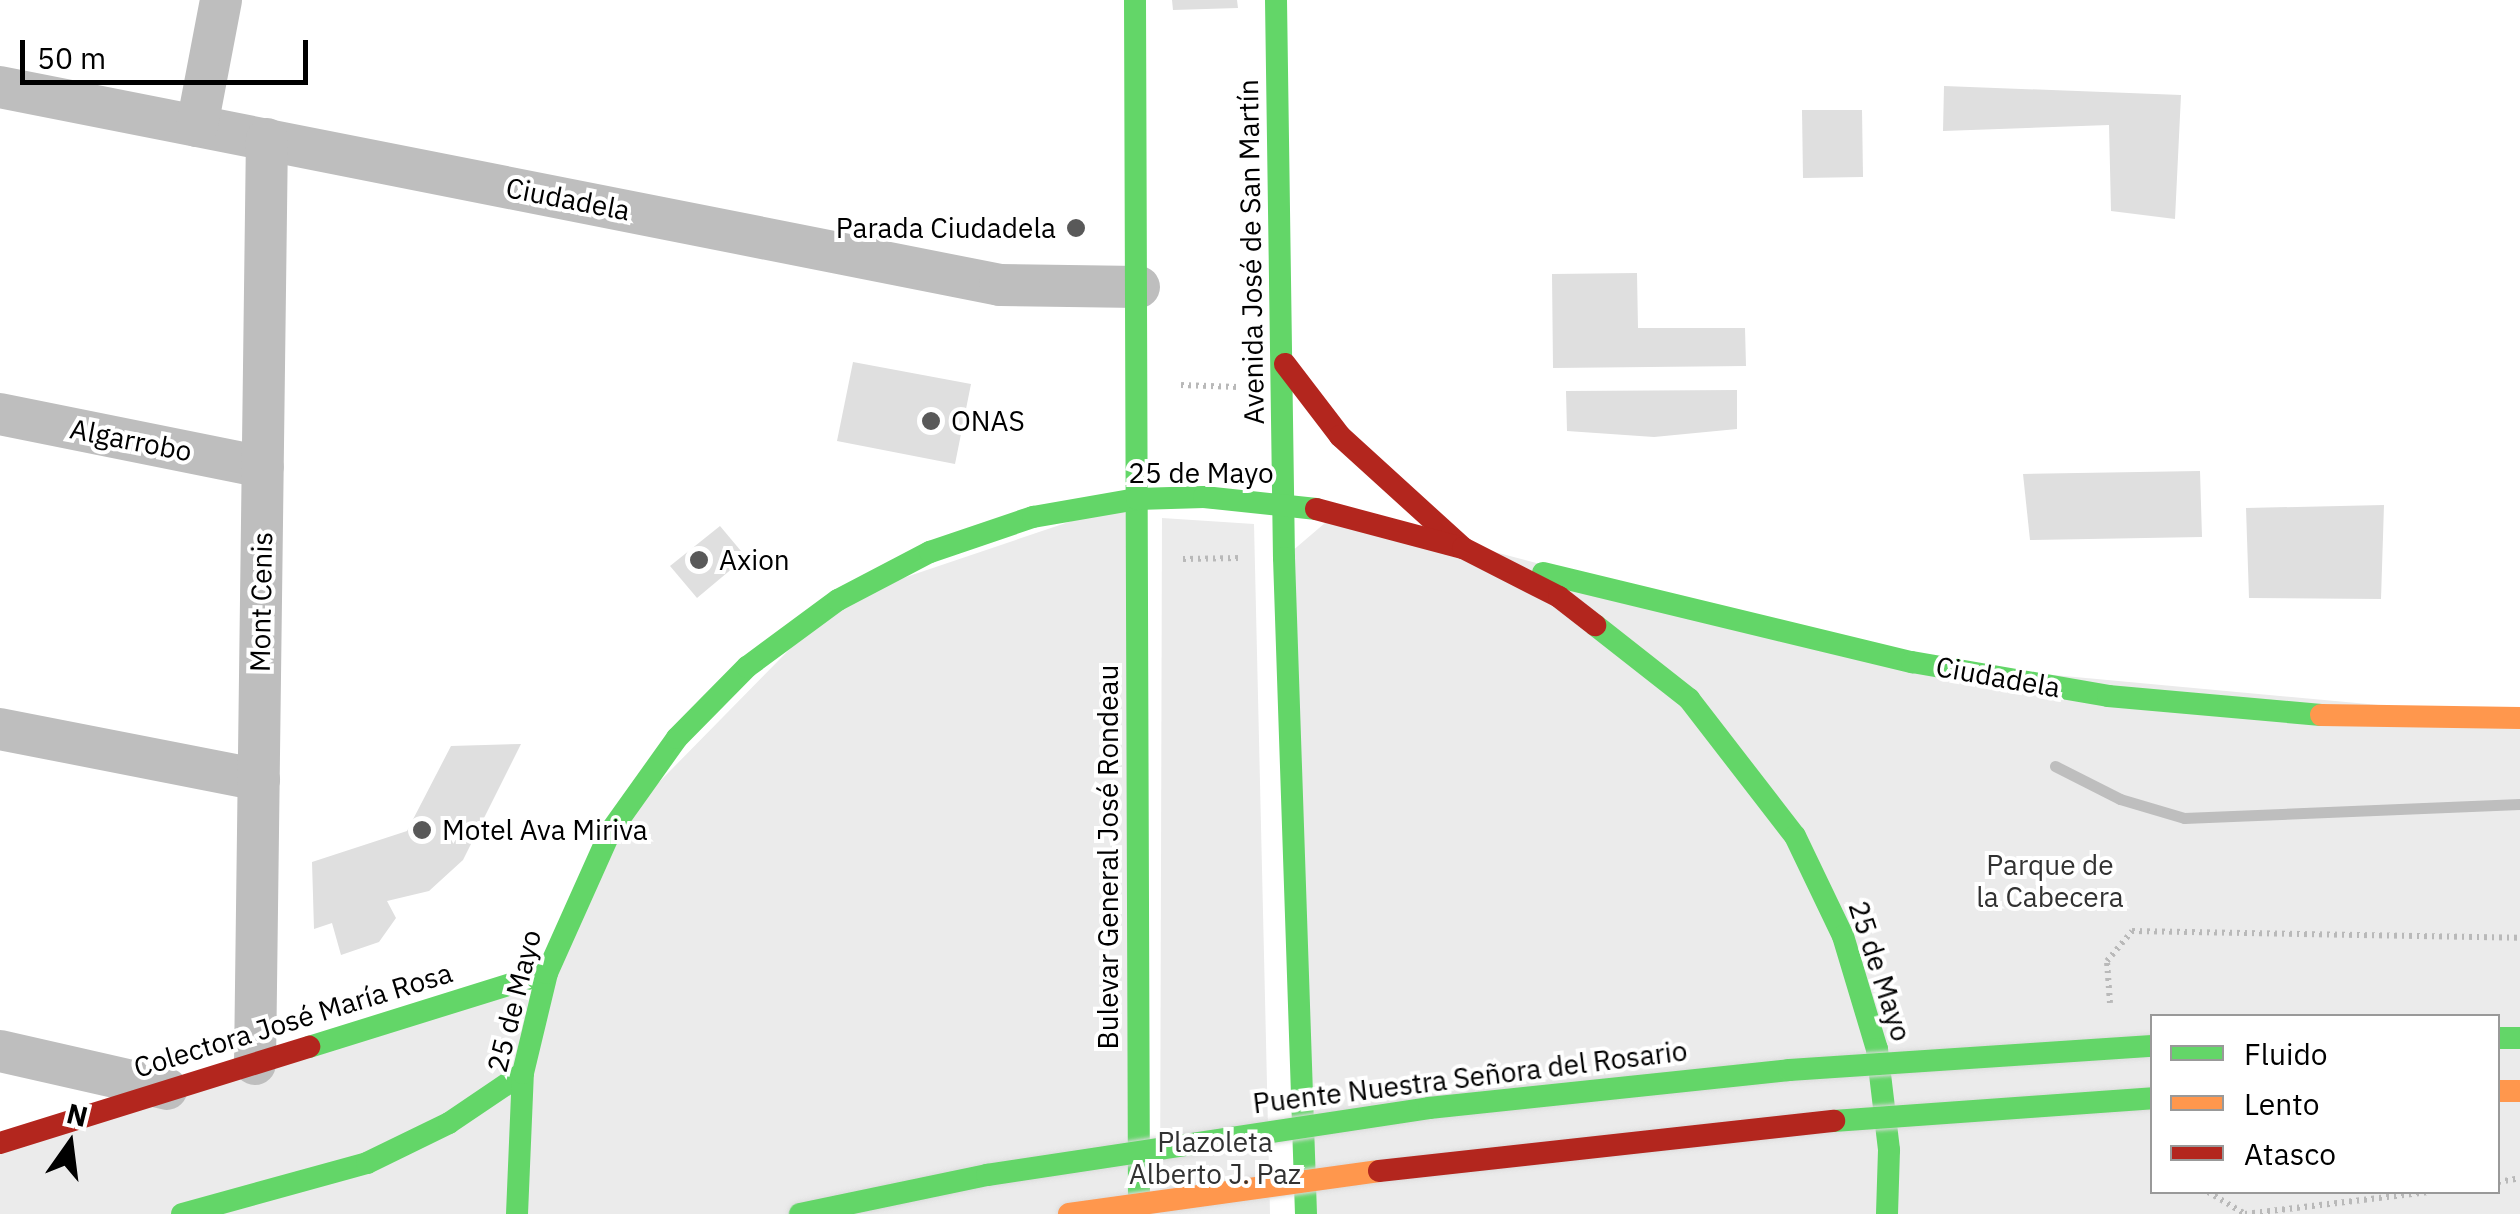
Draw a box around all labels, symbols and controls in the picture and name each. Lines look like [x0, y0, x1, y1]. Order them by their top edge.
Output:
scale bar [25, 20, 312, 82]
text: 50 m [37, 38, 106, 77]
street label: Avenida José de San Martín [1231, 79, 1271, 425]
street label: Ciudadela [503, 171, 633, 227]
place label: Parada Ciudadela [836, 211, 1056, 245]
marker: Parada Ciudadela [1065, 217, 1087, 239]
place label: ONAS [951, 404, 1025, 438]
marker: ONAS [920, 410, 942, 432]
street label: Algarrobo [67, 412, 195, 468]
street label: 25 de Mayo [1128, 456, 1274, 490]
street label: Mont Cenis [243, 532, 279, 672]
place label: Axion [719, 543, 790, 577]
marker: Axion [688, 549, 710, 571]
street label: Ciudadela [1933, 650, 2063, 704]
street label: Bulevar General José Rondeau [1091, 665, 1125, 1049]
place label: Motel Ava Miriva [442, 813, 648, 847]
marker: Motel Ava Miriva [411, 819, 433, 841]
park label: Parque de la Cabecera [1976, 848, 2124, 914]
street label: 25 de Mayo [1842, 897, 1918, 1045]
street label: 25 de Mayo [480, 926, 548, 1076]
street label: Colectora José María Rosa [130, 956, 456, 1084]
legend [2150, 1014, 2500, 1194]
street label: Puente Nuestra Señora del Rosario [1251, 1034, 1689, 1120]
text: Fluido [2244, 1034, 2328, 1073]
text: Lento [2244, 1084, 2319, 1123]
north arrow [20, 1094, 120, 1194]
text: N [63, 1094, 92, 1135]
park label: Plazoleta Alberto J. Paz [1129, 1125, 1301, 1191]
text: Atasco [2244, 1134, 2336, 1173]

